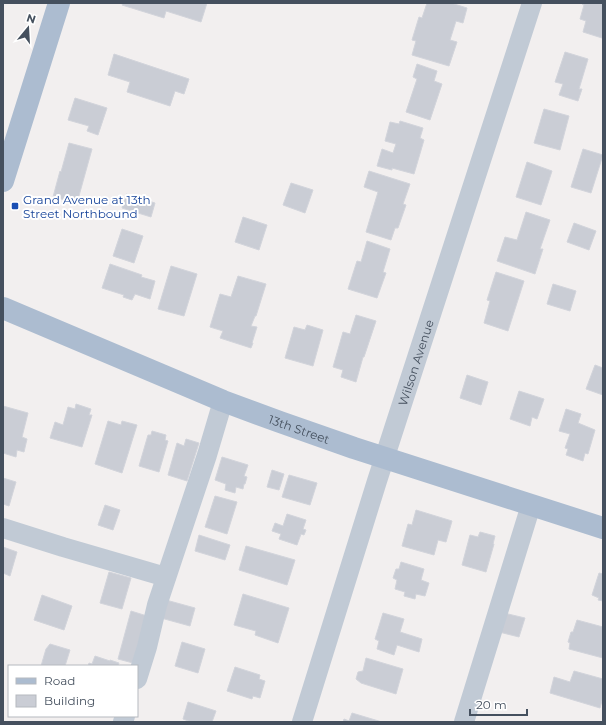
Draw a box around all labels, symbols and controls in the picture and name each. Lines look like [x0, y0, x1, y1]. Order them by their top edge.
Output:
north arrow [8, 8, 48, 48]
text: N [25, 10, 37, 27]
place label: Grand Avenue at 13th Street Northbound [23, 192, 151, 221]
marker: Grand Avenue at 13th Street Northbound [10, 201, 20, 211]
street label: Wilson Avenue [394, 318, 436, 407]
street label: 13th Street [267, 411, 332, 446]
legend [8, 665, 138, 717]
text: Road [44, 673, 75, 688]
scale bar [470, 691, 527, 717]
text: Building [44, 693, 95, 708]
text: 20 m [476, 697, 507, 712]

